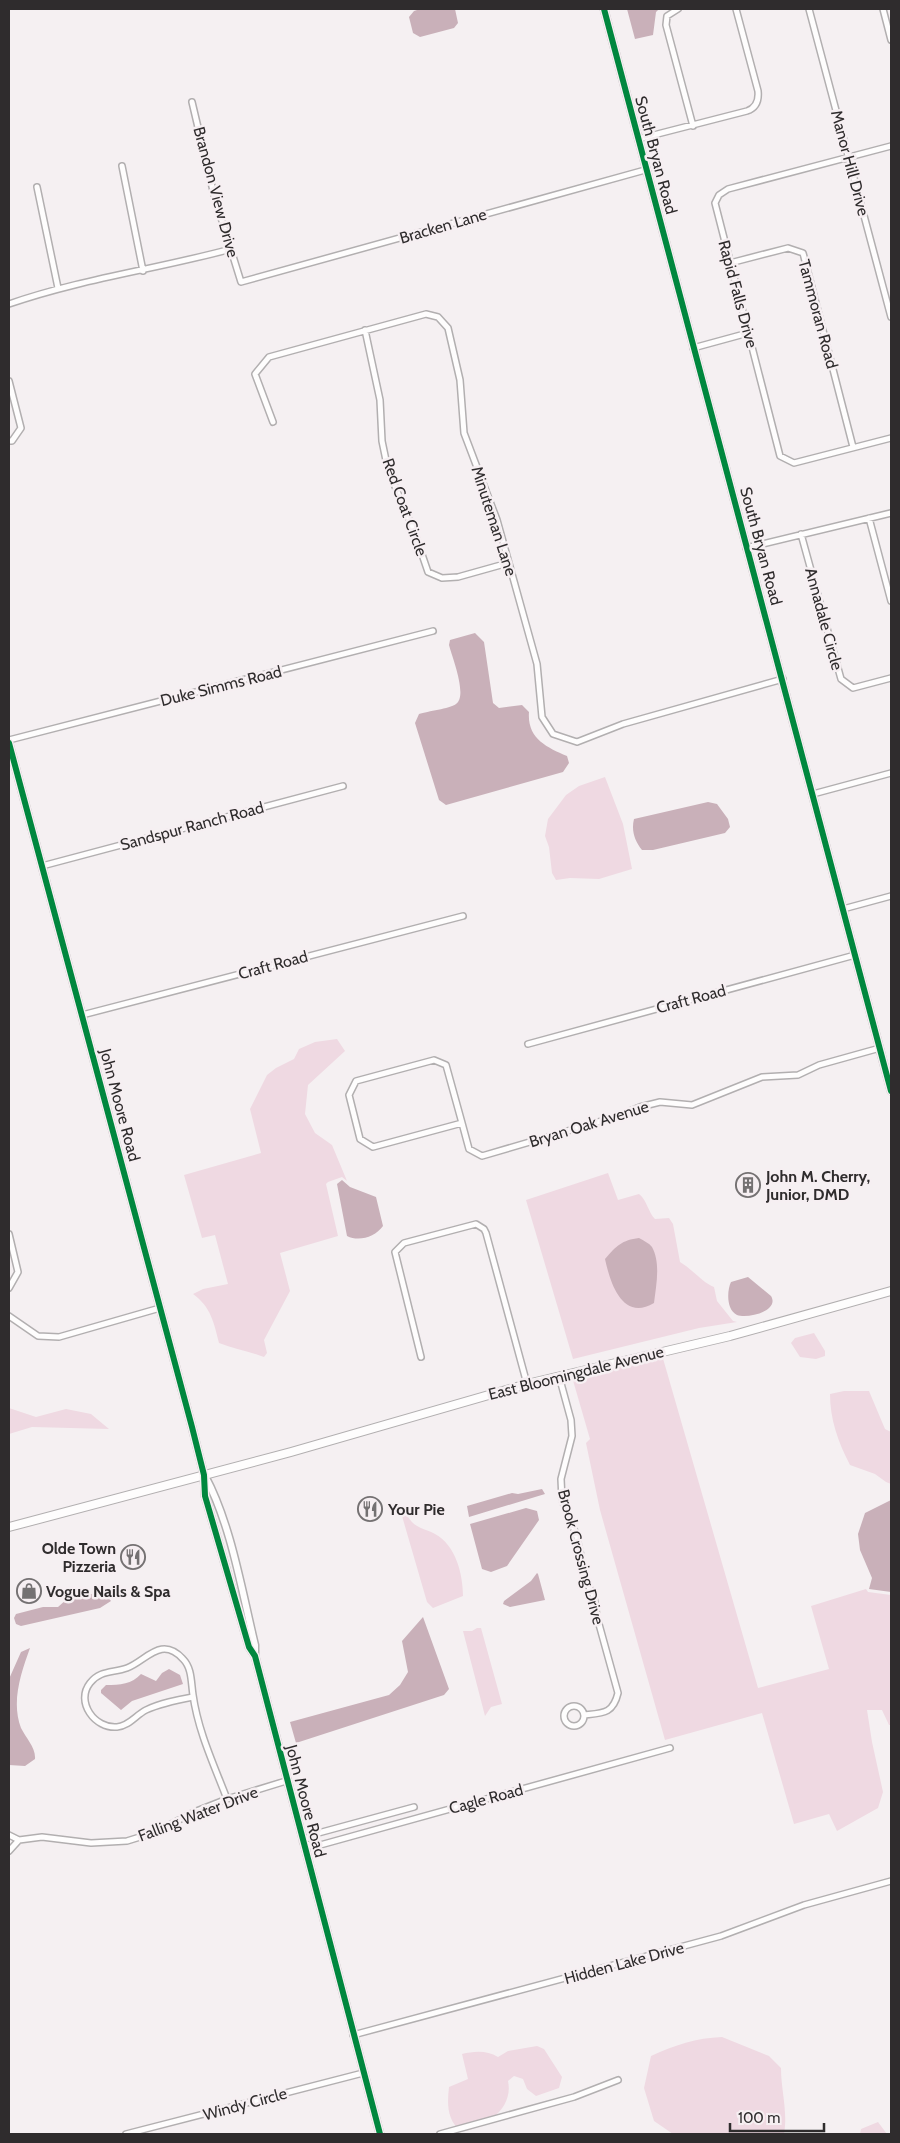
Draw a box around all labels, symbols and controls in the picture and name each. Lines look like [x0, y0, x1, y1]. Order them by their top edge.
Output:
street label: South Bryan Road [631, 94, 681, 216]
street label: Manor Hill Drive [827, 108, 873, 218]
street label: Brandon View Drive [189, 125, 243, 259]
street label: Bracken Lane [397, 205, 489, 247]
street label: Rapid Falls Drive [714, 238, 762, 350]
street label: Tammoran Road [794, 257, 842, 371]
street label: Red Coat Circle [379, 455, 431, 559]
street label: Minuteman Lane [467, 464, 521, 578]
street label: South Bryan Road [736, 485, 786, 607]
street label: Annadale Circle [801, 566, 847, 672]
street label: Duke Simms Road [158, 662, 284, 710]
street label: Sandspur Ranch Road [118, 798, 266, 854]
street label: Craft Road [236, 947, 310, 983]
street label: Craft Road [654, 981, 728, 1017]
street label: John Moore Road [96, 1046, 144, 1163]
street label: Bryan Oak Avenue [527, 1097, 651, 1151]
place label: John M. Cherry, Junior, DMD [765, 1167, 870, 1204]
building icon: John M. Cherry, Junior, DMD [735, 1172, 761, 1198]
street label: East Bloomingdale Avenue [486, 1342, 666, 1404]
street label: Brook Crossing Drive [554, 1487, 608, 1627]
restaurant icon: Your Pie [357, 1496, 383, 1522]
place label: Your Pie [387, 1500, 445, 1519]
place label: Olde Town Pizzeria [42, 1539, 116, 1576]
restaurant icon: Olde Town Pizzeria [120, 1544, 146, 1570]
shop icon: Vogue Nails & Spa [16, 1578, 42, 1604]
place label: Vogue Nails & Spa [46, 1582, 170, 1601]
street label: John Moore Road [282, 1742, 330, 1859]
street label: Cagle Road [447, 1780, 525, 1818]
street label: Falling Water Drive [135, 1782, 261, 1846]
street label: Hidden Lake Drive [562, 1938, 686, 1988]
street label: Windy Circle [201, 2084, 289, 2124]
scale bar [730, 2100, 824, 2132]
text: 100 m [738, 2109, 780, 2127]

